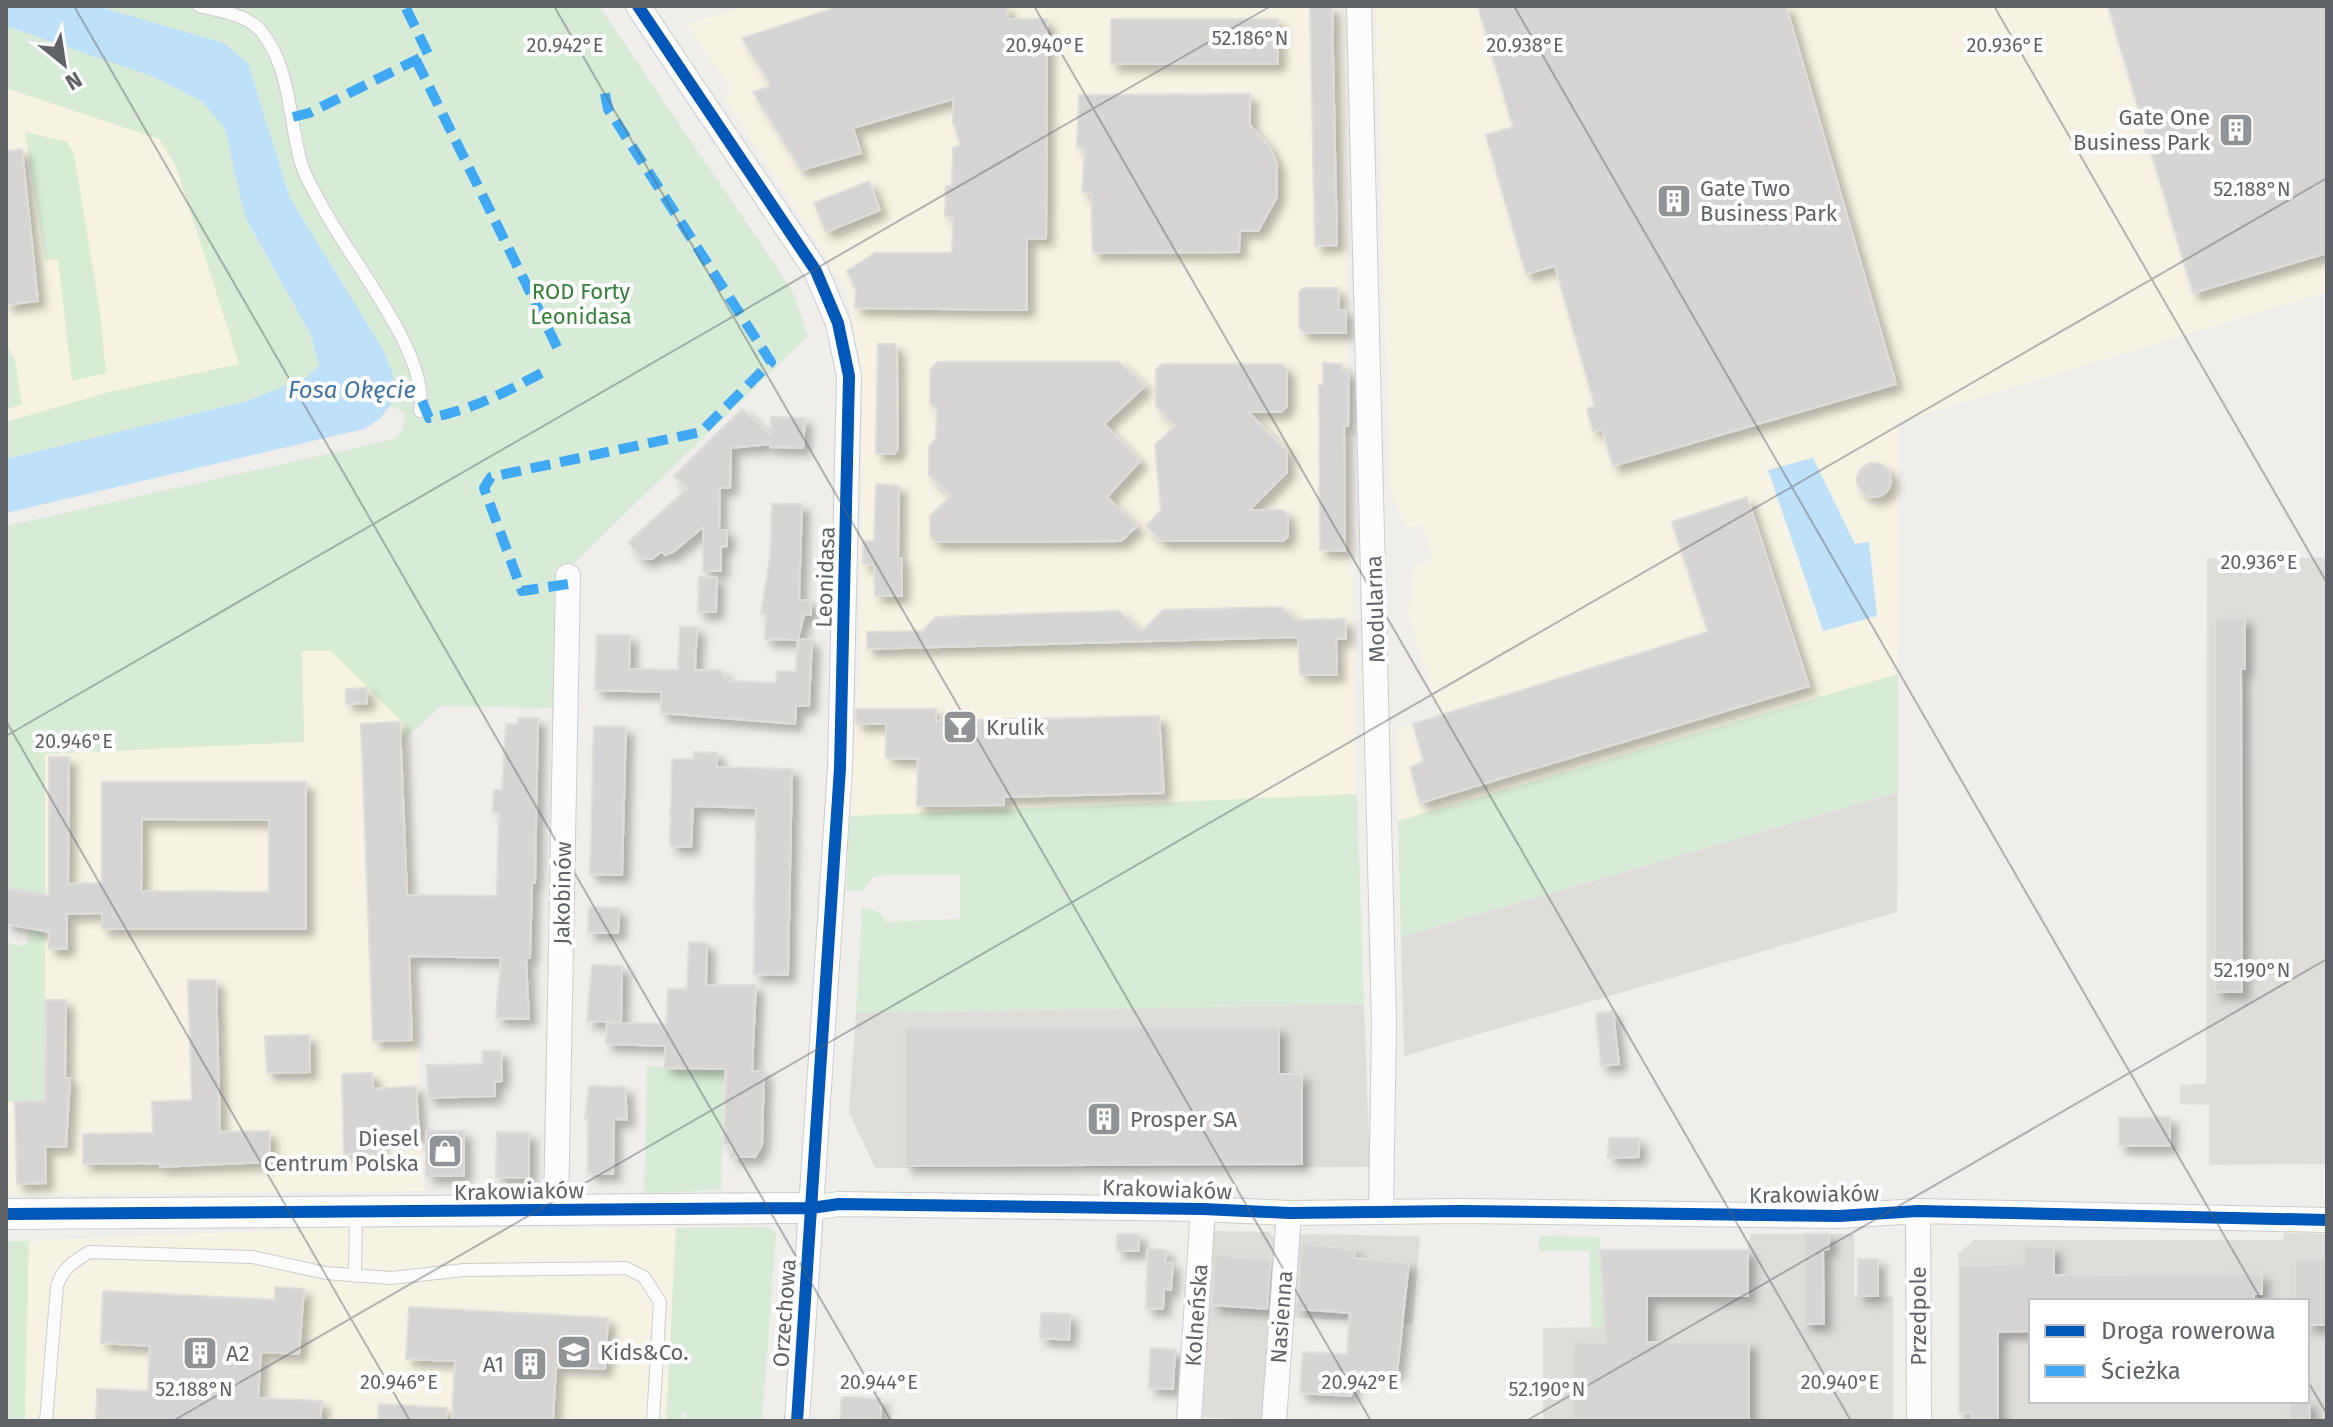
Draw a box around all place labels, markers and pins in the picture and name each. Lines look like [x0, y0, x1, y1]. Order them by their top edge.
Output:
place label: Gate One Business Park [2073, 104, 2211, 156]
building icon: Gate One Business Park [2217, 111, 2255, 149]
place label: Gate Two Business Park [1700, 175, 1838, 227]
building icon: Gate Two Business Park [1655, 182, 1693, 220]
bar icon: Krulik [941, 708, 979, 746]
place label: Krulik [986, 714, 1045, 741]
building icon: Prosper SA [1085, 1100, 1123, 1138]
place label: Prosper SA [1130, 1106, 1238, 1133]
place label: Diesel Centrum Polska [264, 1125, 419, 1177]
shop icon: Diesel Centrum Polska [426, 1132, 464, 1170]
school or university icon: Kids&Co. [555, 1333, 593, 1371]
building icon: A2 [181, 1334, 219, 1372]
place label: Kids&Co. [600, 1339, 688, 1366]
place label: A2 [226, 1340, 250, 1367]
building icon: A1 [511, 1345, 549, 1383]
place label: A1 [483, 1351, 504, 1378]

